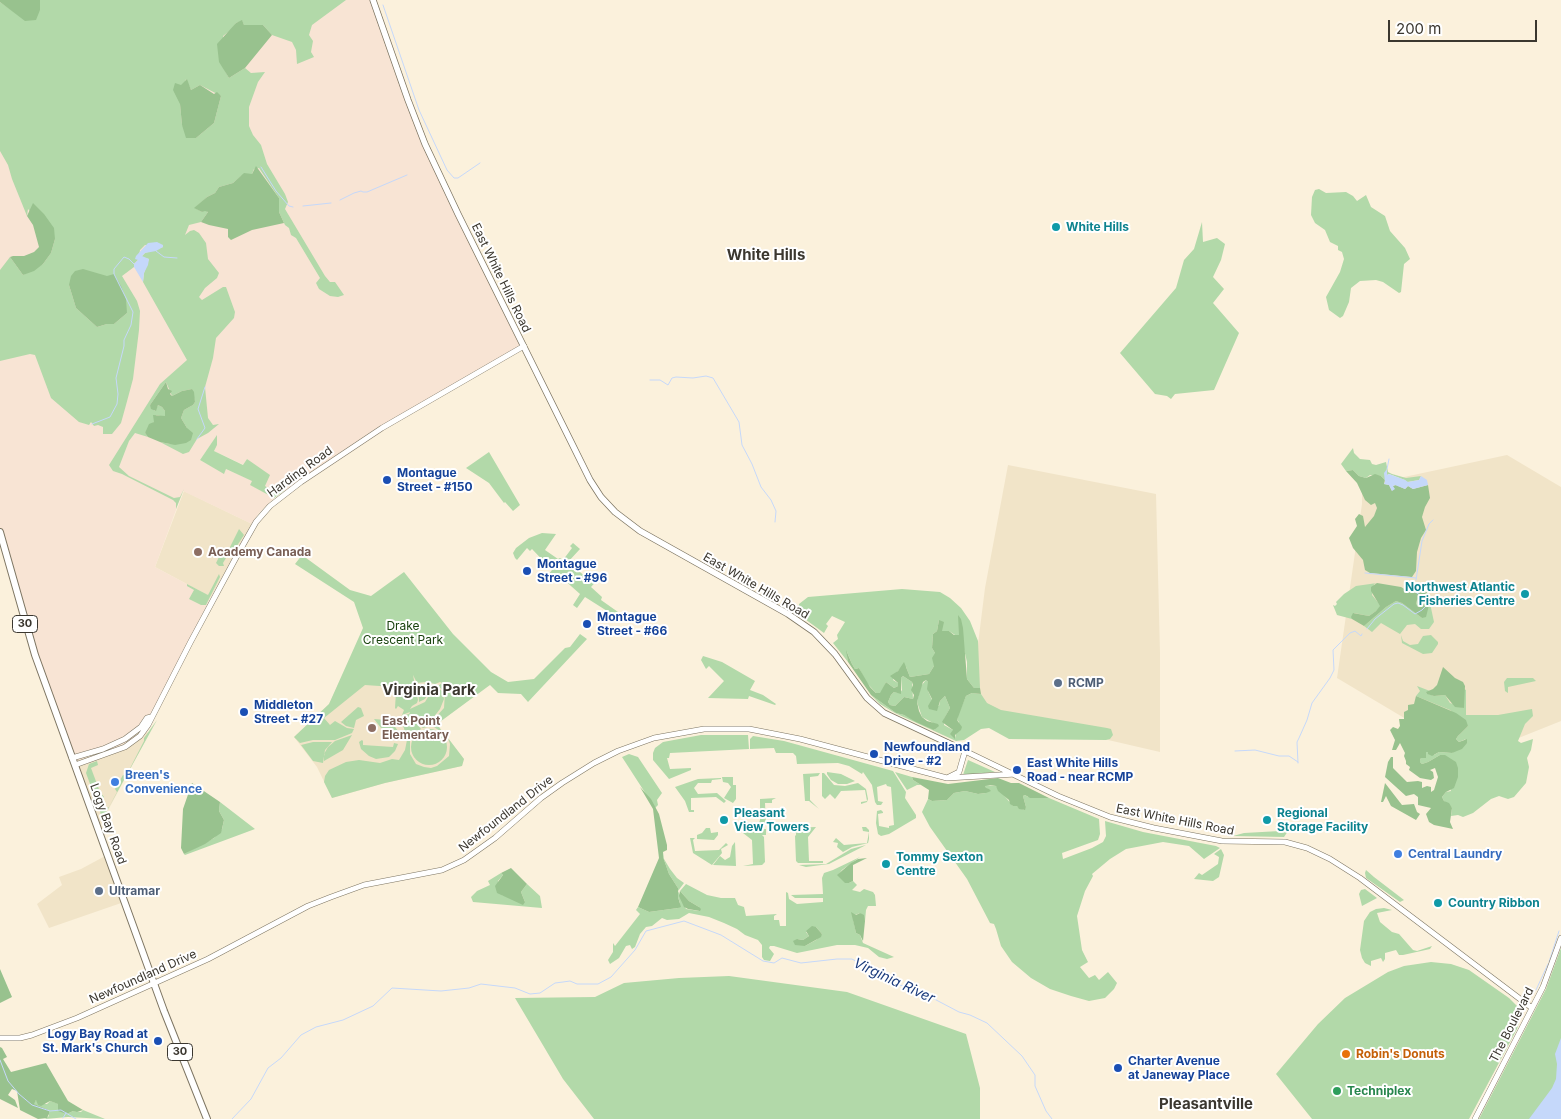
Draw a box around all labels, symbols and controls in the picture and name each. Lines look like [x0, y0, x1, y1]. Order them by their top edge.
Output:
scale bar [1391, 10, 1540, 42]
text: 200 m [1396, 19, 1441, 38]
place label: White Hills [1066, 220, 1129, 234]
street label: East White Hills Road [468, 221, 534, 335]
marker: White Hills [1050, 221, 1062, 233]
district label: White Hills [727, 246, 805, 264]
street label: Harding Road [265, 444, 335, 500]
place label: Montague Street - #150 [397, 466, 473, 494]
marker: Montague Street - #150 [381, 474, 393, 486]
place label: Academy Canada [208, 545, 311, 559]
marker: Academy Canada [192, 546, 204, 558]
street label: East White Hills Road [700, 550, 812, 622]
place label: Montague Street - #96 [537, 557, 607, 585]
marker: Montague Street - #96 [521, 565, 533, 577]
place label: Northwest Atlantic Fisheries Centre [1405, 580, 1515, 608]
marker: Northwest Atlantic Fisheries Centre [1519, 588, 1531, 600]
place label: Montague Street - #66 [597, 610, 667, 638]
road number: 30 [12, 616, 38, 632]
marker: Montague Street - #66 [581, 618, 593, 630]
park label: Drake Crescent Park [363, 619, 443, 647]
place label: RCMP [1068, 676, 1104, 690]
marker: RCMP [1052, 677, 1064, 689]
district label: Virginia Park [382, 681, 476, 699]
place label: Middleton Street - #27 [254, 698, 323, 726]
marker: Middleton Street - #27 [238, 706, 250, 718]
place label: East Point Elementary [382, 714, 449, 742]
marker: East Point Elementary [366, 722, 378, 734]
place label: Newfoundland Drive - #2 [884, 740, 970, 768]
marker: Newfoundland Drive - #2 [868, 748, 880, 760]
place label: East White Hills Road - near RCMP [1027, 756, 1133, 784]
marker: East White Hills Road - near RCMP [1011, 764, 1023, 776]
place label: Breen's Convenience [125, 768, 202, 796]
street label: Newfoundland Drive [456, 773, 556, 855]
marker: Breen's Convenience [109, 776, 121, 788]
street label: Logy Bay Road [87, 782, 129, 866]
street label: East White Hills Road [1115, 801, 1235, 839]
place label: Pleasant View Towers [734, 806, 809, 834]
place label: Regional Storage Facility [1277, 806, 1368, 834]
marker: Pleasant View Towers [718, 814, 730, 826]
marker: Regional Storage Facility [1261, 814, 1273, 826]
place label: Central Laundry [1408, 847, 1502, 861]
marker: Central Laundry [1392, 848, 1404, 860]
place label: Tommy Sexton Centre [896, 850, 983, 878]
marker: Tommy Sexton Centre [880, 858, 892, 870]
place label: Ultramar [109, 884, 160, 898]
marker: Ultramar [93, 885, 105, 897]
place label: Country Ribbon [1448, 896, 1540, 910]
marker: Country Ribbon [1432, 897, 1444, 909]
street label: Newfoundland Drive [87, 947, 199, 1007]
water label: Virginia River [851, 955, 937, 1007]
street label: The Boulevard [1487, 985, 1537, 1065]
place label: Logy Bay Road at St. Mark's Church [42, 1027, 148, 1055]
marker: Logy Bay Road at St. Mark's Church [152, 1035, 164, 1047]
road number: 30 [168, 1044, 192, 1060]
place label: Robin's Donuts [1356, 1047, 1445, 1061]
marker: Robin's Donuts [1340, 1048, 1352, 1060]
place label: Charter Avenue at Janeway Place [1128, 1054, 1230, 1082]
marker: Charter Avenue at Janeway Place [1112, 1062, 1124, 1074]
place label: Techniplex [1347, 1084, 1411, 1098]
marker: Techniplex [1331, 1085, 1343, 1097]
district label: Pleasantville [1159, 1095, 1253, 1113]

